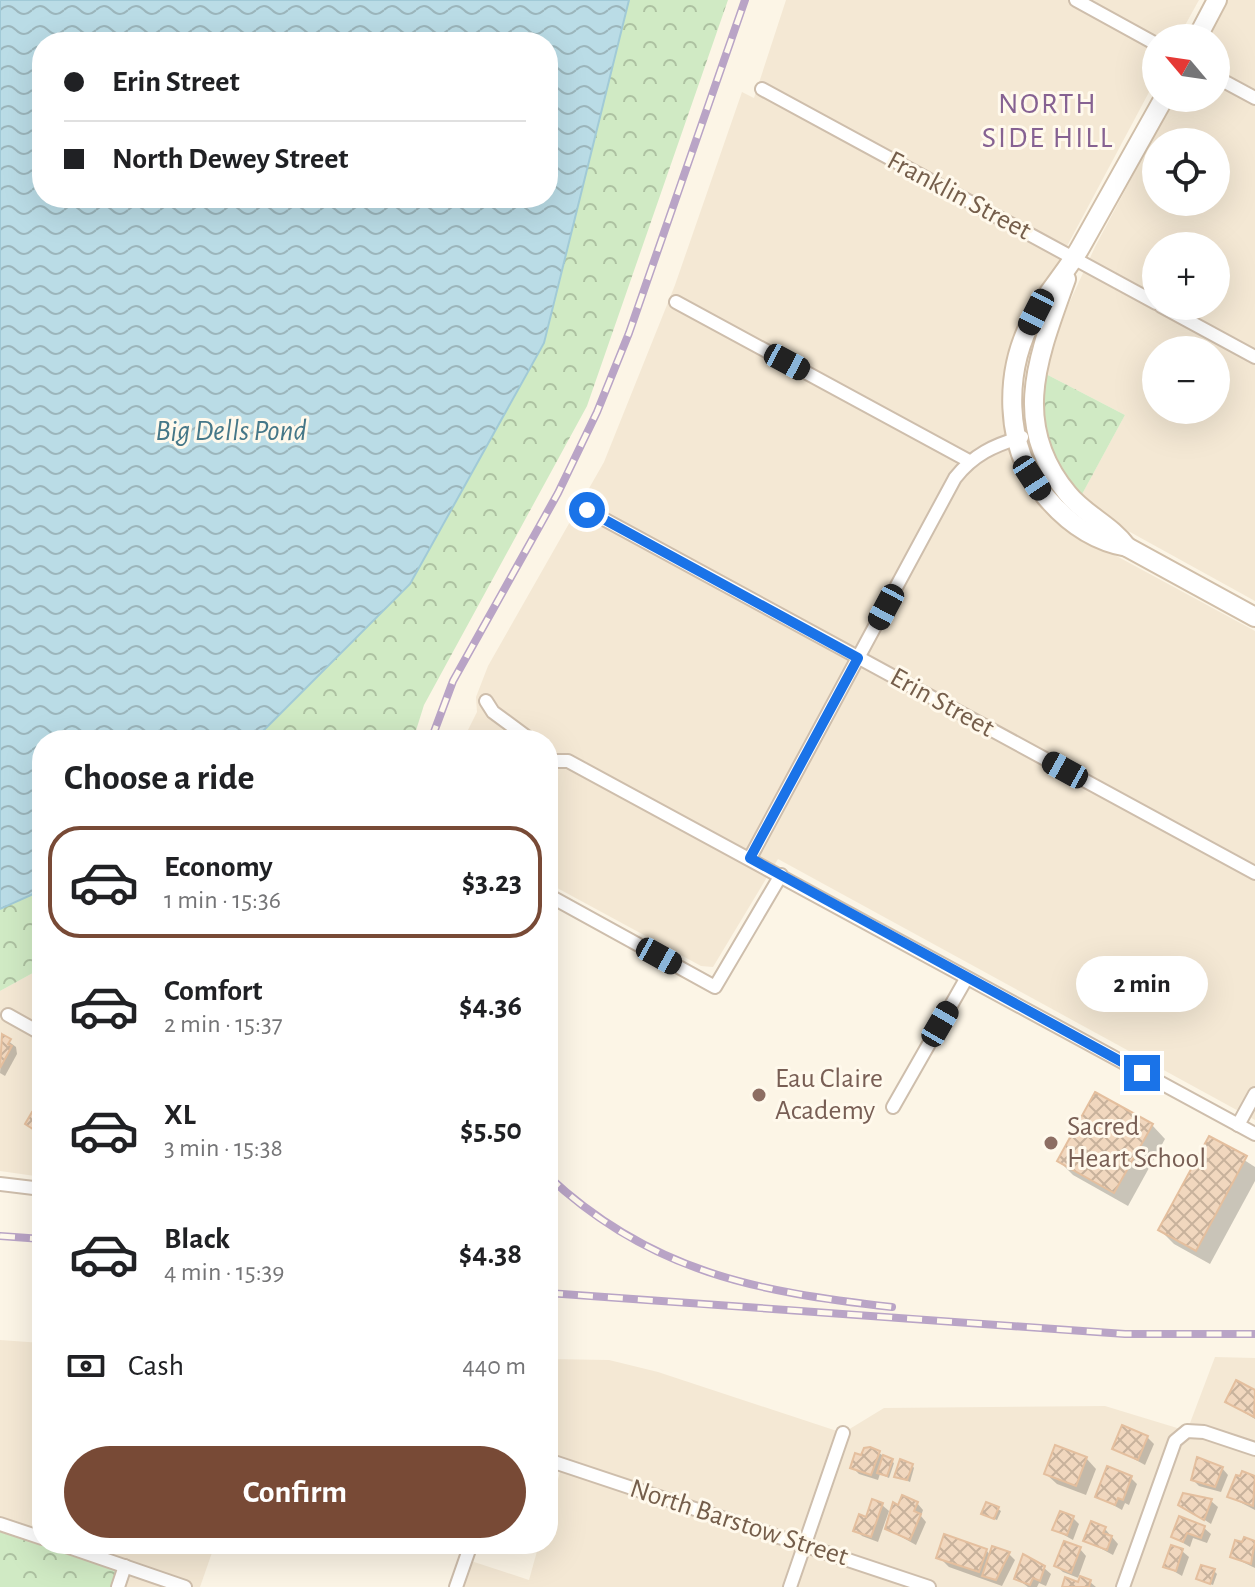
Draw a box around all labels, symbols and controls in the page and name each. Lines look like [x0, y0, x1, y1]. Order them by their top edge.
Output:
north arrow [1142, 24, 1230, 112]
map controls [1142, 24, 1230, 424]
text: Erin Street [112, 67, 240, 97]
district label: NORTH SIDE HILL [982, 89, 1114, 153]
button: locate [1142, 128, 1230, 216]
text: North Dewey Street [112, 144, 348, 174]
street label: Franklin Street [882, 146, 1036, 246]
button: + [1142, 232, 1230, 320]
car [1014, 285, 1058, 339]
button: − [1142, 336, 1230, 424]
car [760, 340, 814, 384]
water label: Big Dells Pond [155, 416, 307, 446]
car [1009, 451, 1055, 505]
route start [569, 492, 605, 528]
car [864, 580, 908, 634]
street label: Erin Street [885, 663, 999, 743]
car [1038, 748, 1092, 792]
text: Choose a ride [64, 760, 254, 796]
icon: car [68, 846, 140, 918]
text: Economy [164, 852, 273, 882]
text: $3.23 [462, 867, 522, 897]
text: 1 min · 15:36 [164, 887, 281, 913]
car [632, 934, 686, 978]
callout: 2 min [1076, 957, 1208, 1013]
icon: car [68, 970, 140, 1042]
text: 2 min [1113, 971, 1171, 997]
text: Comfort [164, 976, 263, 1006]
text: $4.36 [459, 991, 522, 1021]
car [918, 997, 962, 1051]
text: 2 min · 15:37 [164, 1011, 282, 1037]
route end [1124, 1055, 1160, 1091]
place label: Eau Claire Academy [775, 1065, 883, 1125]
marker: Eau Claire Academy [750, 1086, 768, 1104]
icon: car [68, 1094, 140, 1166]
text: XL [164, 1100, 196, 1130]
place label: Sacred Heart School [1067, 1113, 1206, 1173]
text: $5.50 [460, 1115, 522, 1145]
marker: Sacred Heart School [1042, 1134, 1060, 1152]
text: 3 min · 15:38 [164, 1135, 283, 1161]
icon: car [68, 1218, 140, 1290]
text: Black [164, 1224, 230, 1254]
text: $4.38 [459, 1239, 522, 1269]
text: 4 min · 15:39 [164, 1259, 285, 1285]
icon: cash [64, 1344, 108, 1388]
text: Cash [128, 1351, 184, 1381]
text: 440 m [462, 1353, 526, 1379]
button: Confirm [64, 1446, 526, 1538]
street label: North Barstow Street [626, 1475, 852, 1571]

